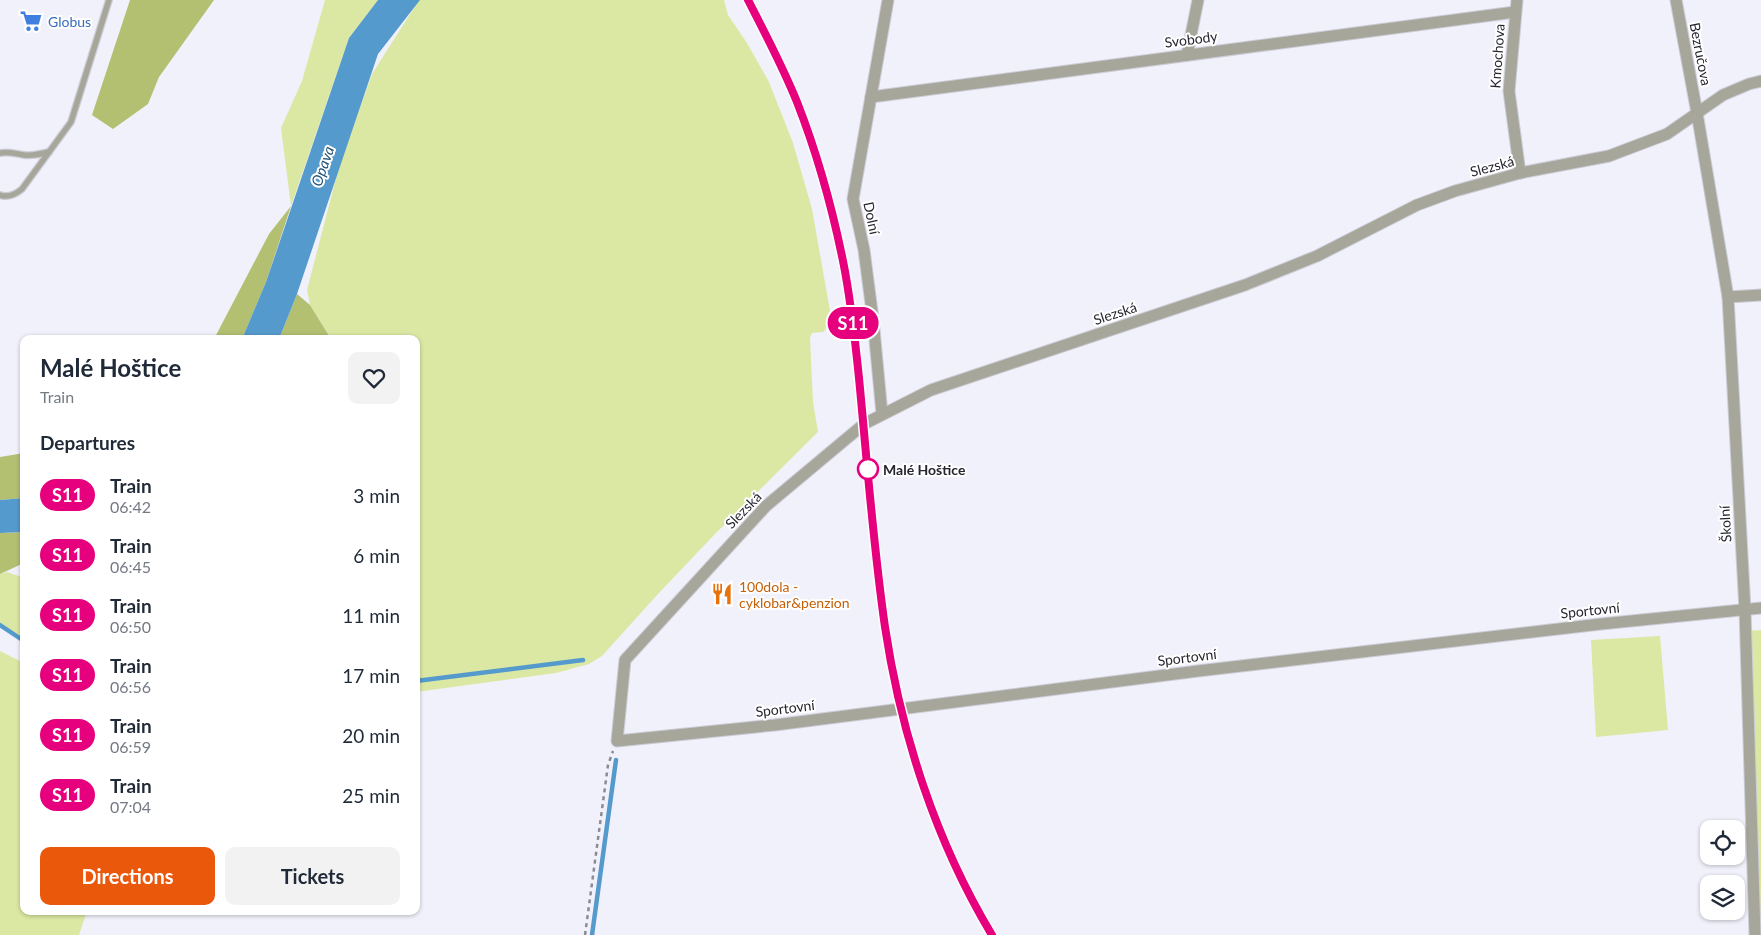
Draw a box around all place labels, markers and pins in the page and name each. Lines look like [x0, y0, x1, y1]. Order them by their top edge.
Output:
supermarket icon: Globus [18, 8, 44, 34]
place label: Globus [48, 13, 91, 30]
marker: Malé Hoštice [857, 458, 879, 480]
place label: Malé Hoštice [883, 461, 966, 478]
place label: 100dola - cyklobar&penzion [739, 578, 850, 611]
restaurant icon: 100dola - cyklobar&penzion [709, 581, 735, 607]

